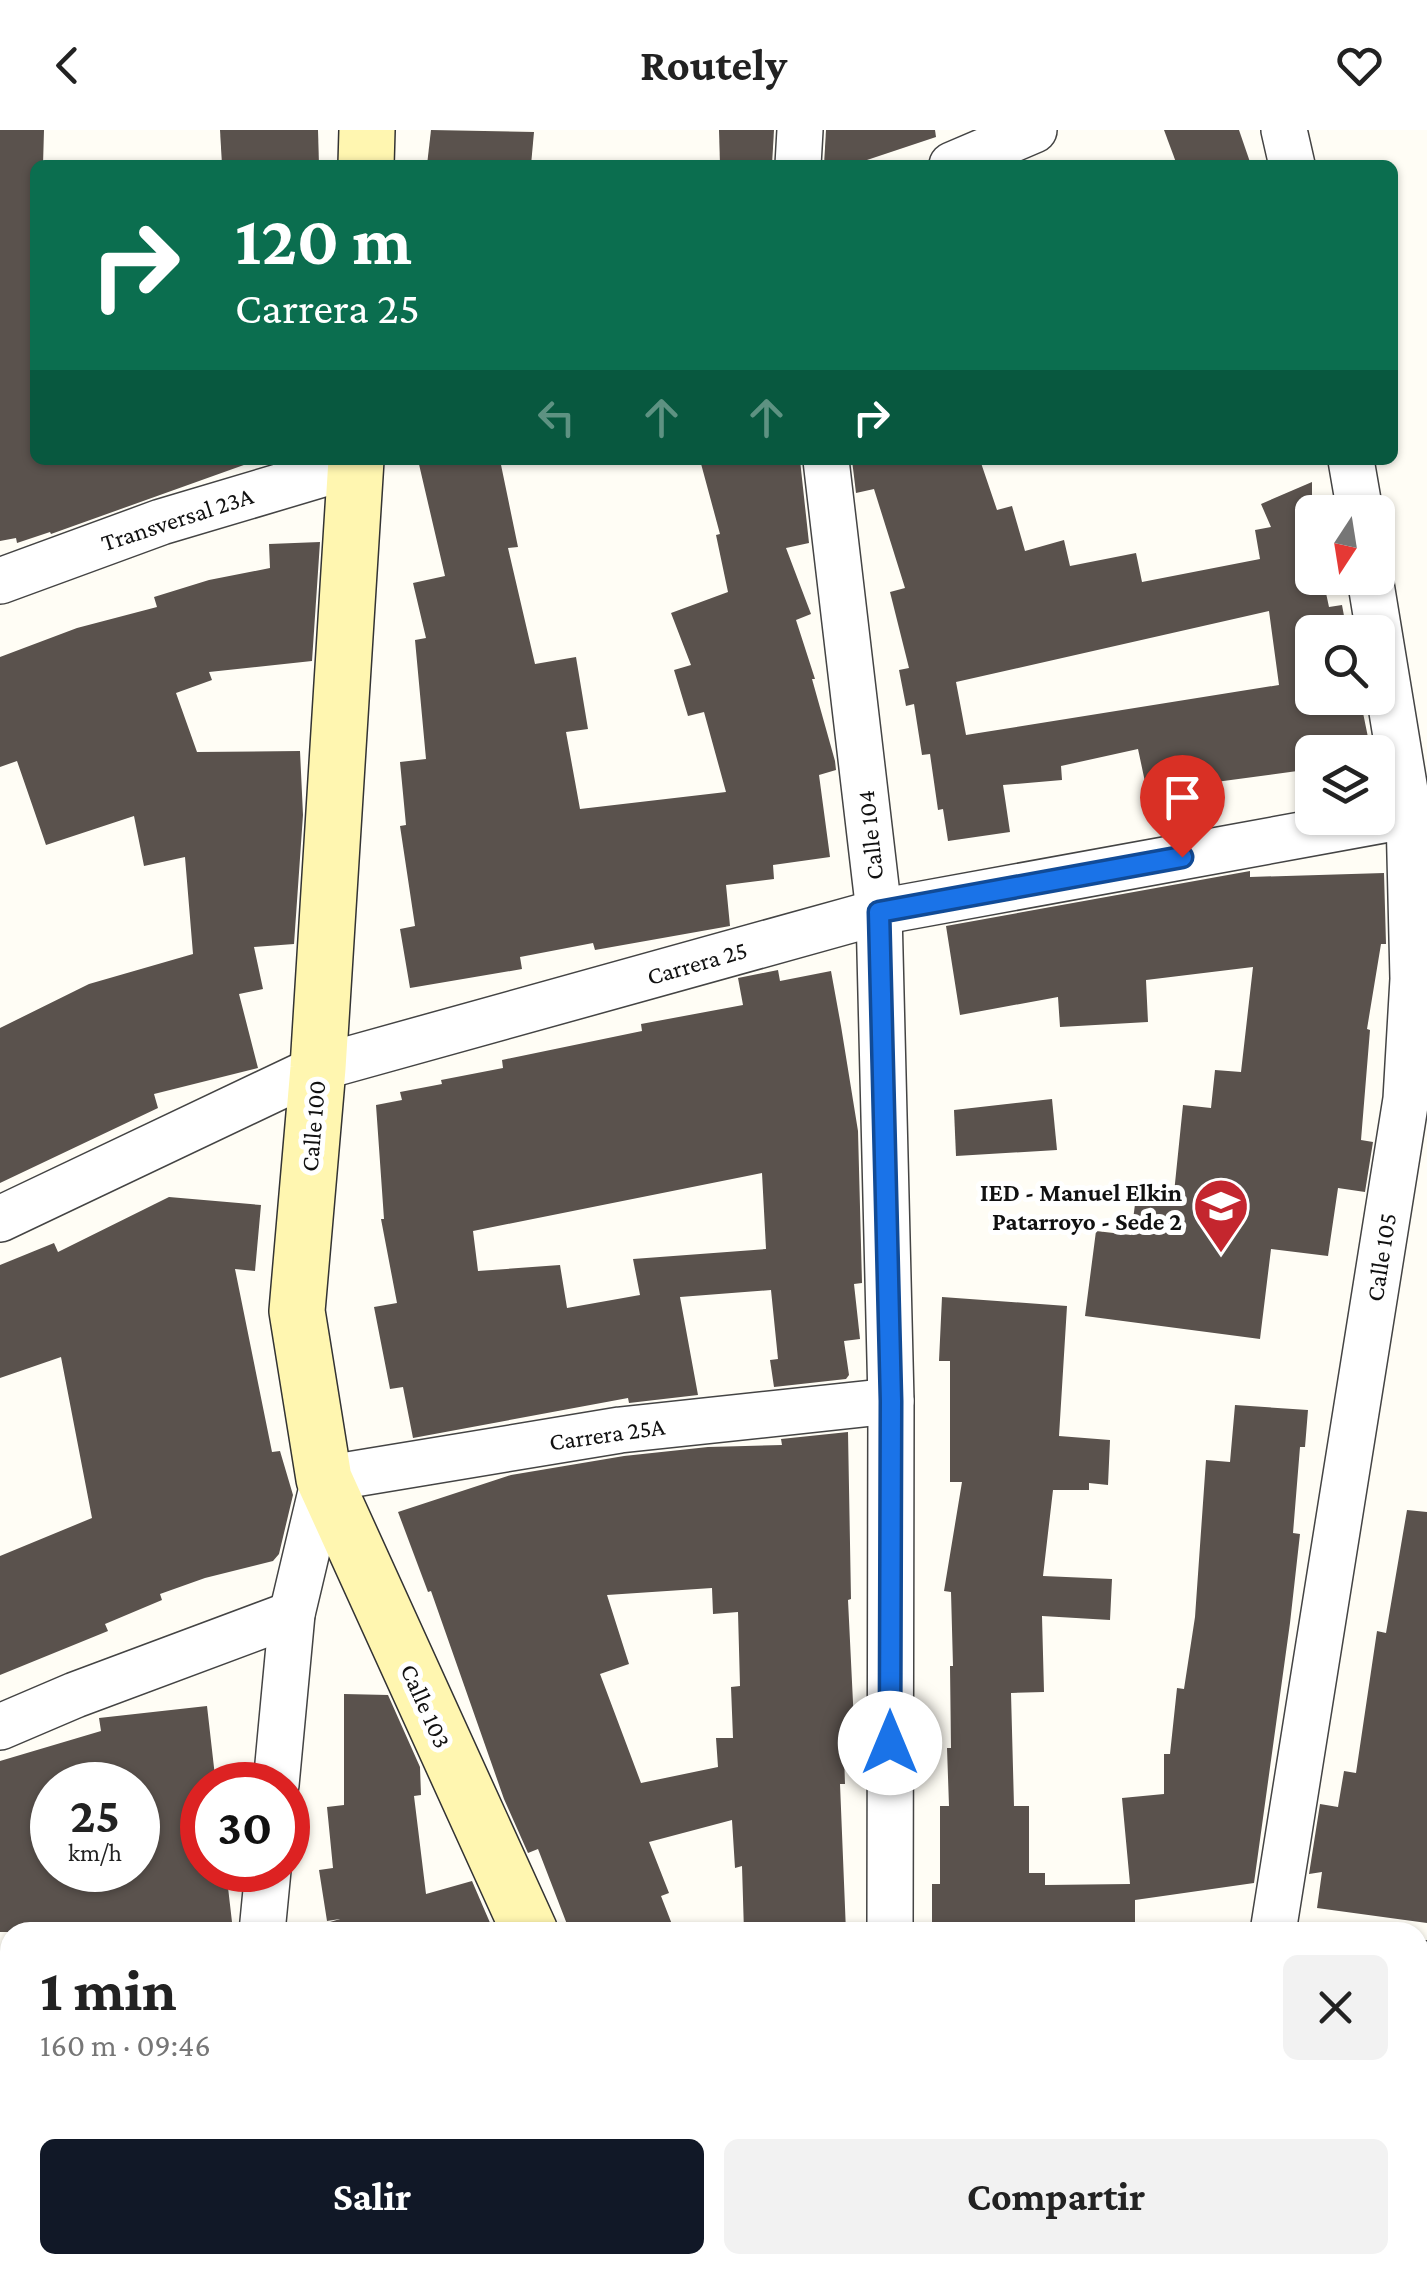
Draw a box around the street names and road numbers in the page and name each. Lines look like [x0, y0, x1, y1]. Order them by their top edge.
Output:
street label: Transversal 23A [98, 481, 257, 556]
street label: Calle 104 [852, 789, 888, 881]
street label: Carrera 25 [644, 936, 750, 990]
street label: Calle 100 [296, 1079, 330, 1173]
street label: Calle 105 [1361, 1211, 1401, 1303]
street label: Carrera 25A [547, 1412, 667, 1455]
street label: Calle 103 [396, 1660, 456, 1752]

